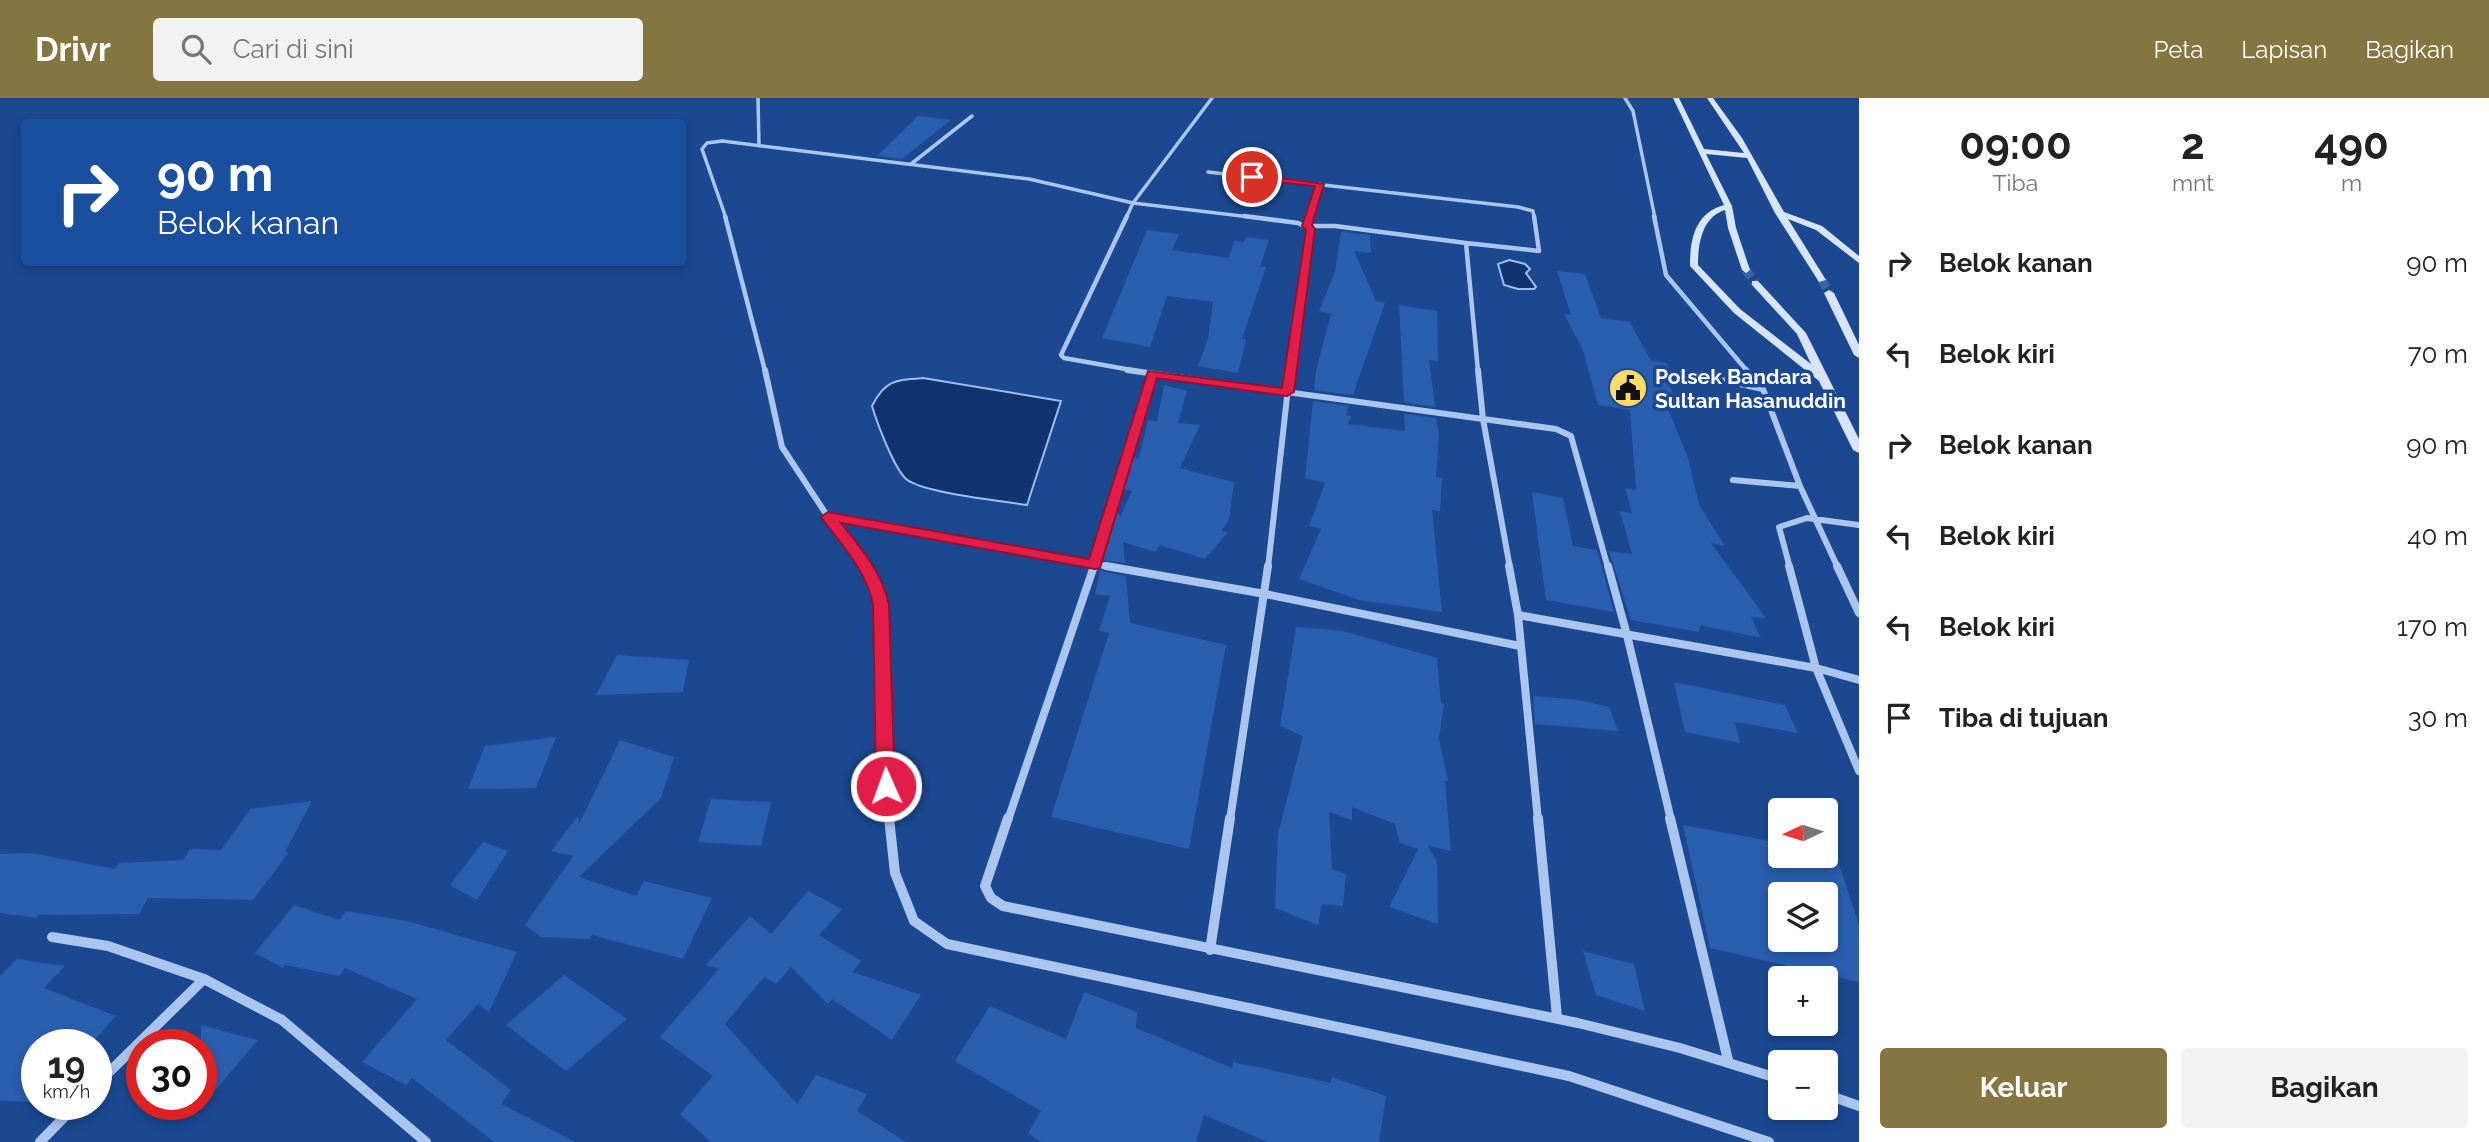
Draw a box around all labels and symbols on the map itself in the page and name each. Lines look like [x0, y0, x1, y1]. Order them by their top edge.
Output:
pin [1222, 147, 1282, 207]
place label: Polsek Bandara Sultan Hasanuddin [1655, 364, 1846, 413]
public building icon: Polsek Bandara Sultan Hasanuddin [1607, 367, 1649, 409]
position arrow [849, 749, 923, 823]
north arrow [1768, 798, 1838, 868]
speed limit sign: 30 [126, 1029, 217, 1120]

